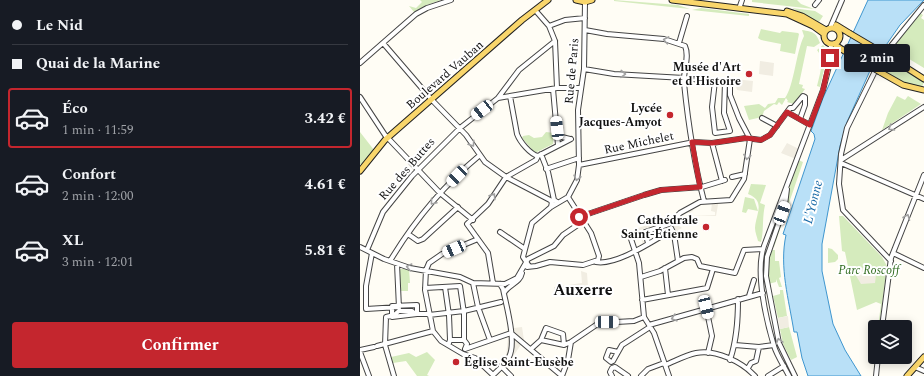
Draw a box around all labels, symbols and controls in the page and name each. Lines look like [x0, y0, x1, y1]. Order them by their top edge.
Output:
text: Le Nid [36, 14, 83, 37]
street label: Boulevard Vauban [402, 36, 488, 114]
one-way arrow [663, 36, 669, 45]
street label: Rue de Paris [560, 37, 584, 105]
callout: 2 min [844, 44, 910, 72]
text: 2 min [860, 48, 894, 68]
route end [821, 49, 839, 67]
text: Quai de la Marine [36, 52, 160, 75]
place label: Musée d'Art et d'Histoire [672, 58, 741, 91]
marker: Musée d'Art et d'Histoire [744, 69, 754, 79]
one-way arrow [620, 70, 626, 79]
text: Éco [62, 97, 88, 120]
car [469, 98, 495, 122]
place label: Lycée Jacques-Amyot [579, 99, 662, 132]
icon: car [14, 100, 50, 136]
text: 3.42 € [305, 107, 346, 130]
marker: Lycée Jacques-Amyot [665, 110, 675, 120]
car [550, 115, 564, 141]
text: 1 min · 11:59 [62, 120, 134, 140]
one-way arrow [888, 123, 895, 131]
street label: Rue Michelet [602, 126, 676, 160]
street label: Rue des Buttes [374, 133, 440, 205]
one-way arrow [467, 140, 475, 147]
one-way arrow [744, 154, 752, 160]
text: Confort [62, 163, 116, 186]
car [444, 163, 470, 189]
icon: car [14, 166, 50, 202]
text: 4.61 € [305, 173, 346, 196]
one-way arrow [573, 174, 582, 181]
water label: L'Yonne [798, 178, 828, 226]
text: 2 min · 12:00 [62, 186, 134, 206]
one-way arrow [488, 193, 496, 200]
one-way arrow [430, 197, 437, 205]
car [772, 200, 792, 226]
route start [570, 208, 588, 226]
place label: Cathédrale Saint-Étienne [621, 211, 698, 244]
one-way arrow [903, 214, 911, 221]
marker: Cathédrale Saint-Étienne [701, 222, 711, 232]
text: XL [62, 229, 83, 252]
icon: car [14, 232, 50, 268]
text: 5.81 € [305, 239, 346, 262]
car [441, 239, 467, 259]
text: 3 min · 12:01 [62, 252, 134, 272]
park label: Parc Roscoff [838, 261, 902, 280]
one-way arrow [406, 264, 412, 272]
district label: Auxerre [553, 278, 613, 302]
car [697, 294, 715, 320]
one-way arrow [671, 313, 678, 322]
car [595, 316, 619, 328]
map controls [868, 320, 912, 364]
button: layers [868, 320, 912, 364]
button: Confirmer [12, 322, 348, 368]
one-way arrow [775, 337, 784, 344]
place label: Église Saint-Eusèbe [464, 353, 574, 372]
marker: Église Saint-Eusèbe [451, 357, 461, 367]

